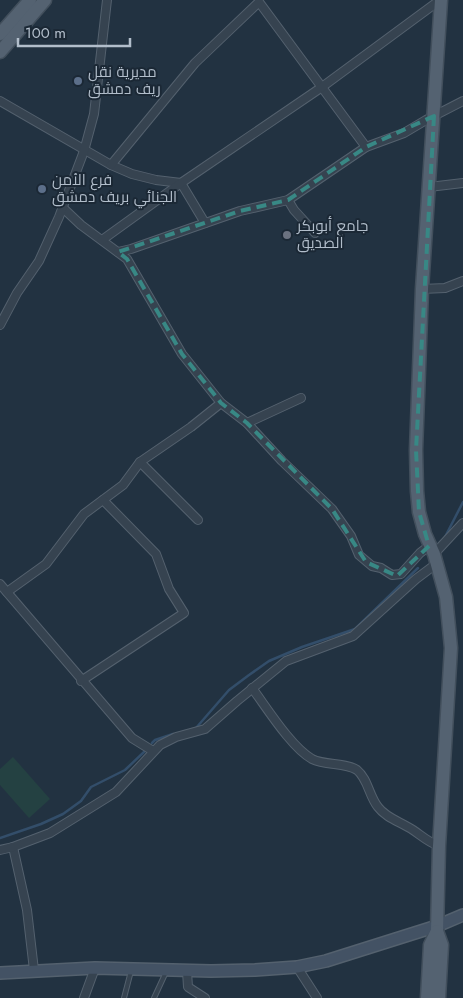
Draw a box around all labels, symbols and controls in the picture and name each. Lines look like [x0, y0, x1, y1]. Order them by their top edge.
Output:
scale bar [18, 15, 130, 47]
text: 100 m [25, 22, 66, 44]
place label: مديرية نقل ريف دمشق [88, 61, 161, 100]
marker: مديرية نقل ريف دمشق [72, 75, 84, 87]
place label: فرع الأمن الجنائي بريف دمشق [52, 169, 177, 209]
marker: فرع الأمن الجنائي بريف دمشق [36, 183, 48, 195]
place label: جامع أبوبكر الصديق [296, 215, 368, 254]
marker: جامع أبوبكر الصديق [281, 229, 293, 241]

